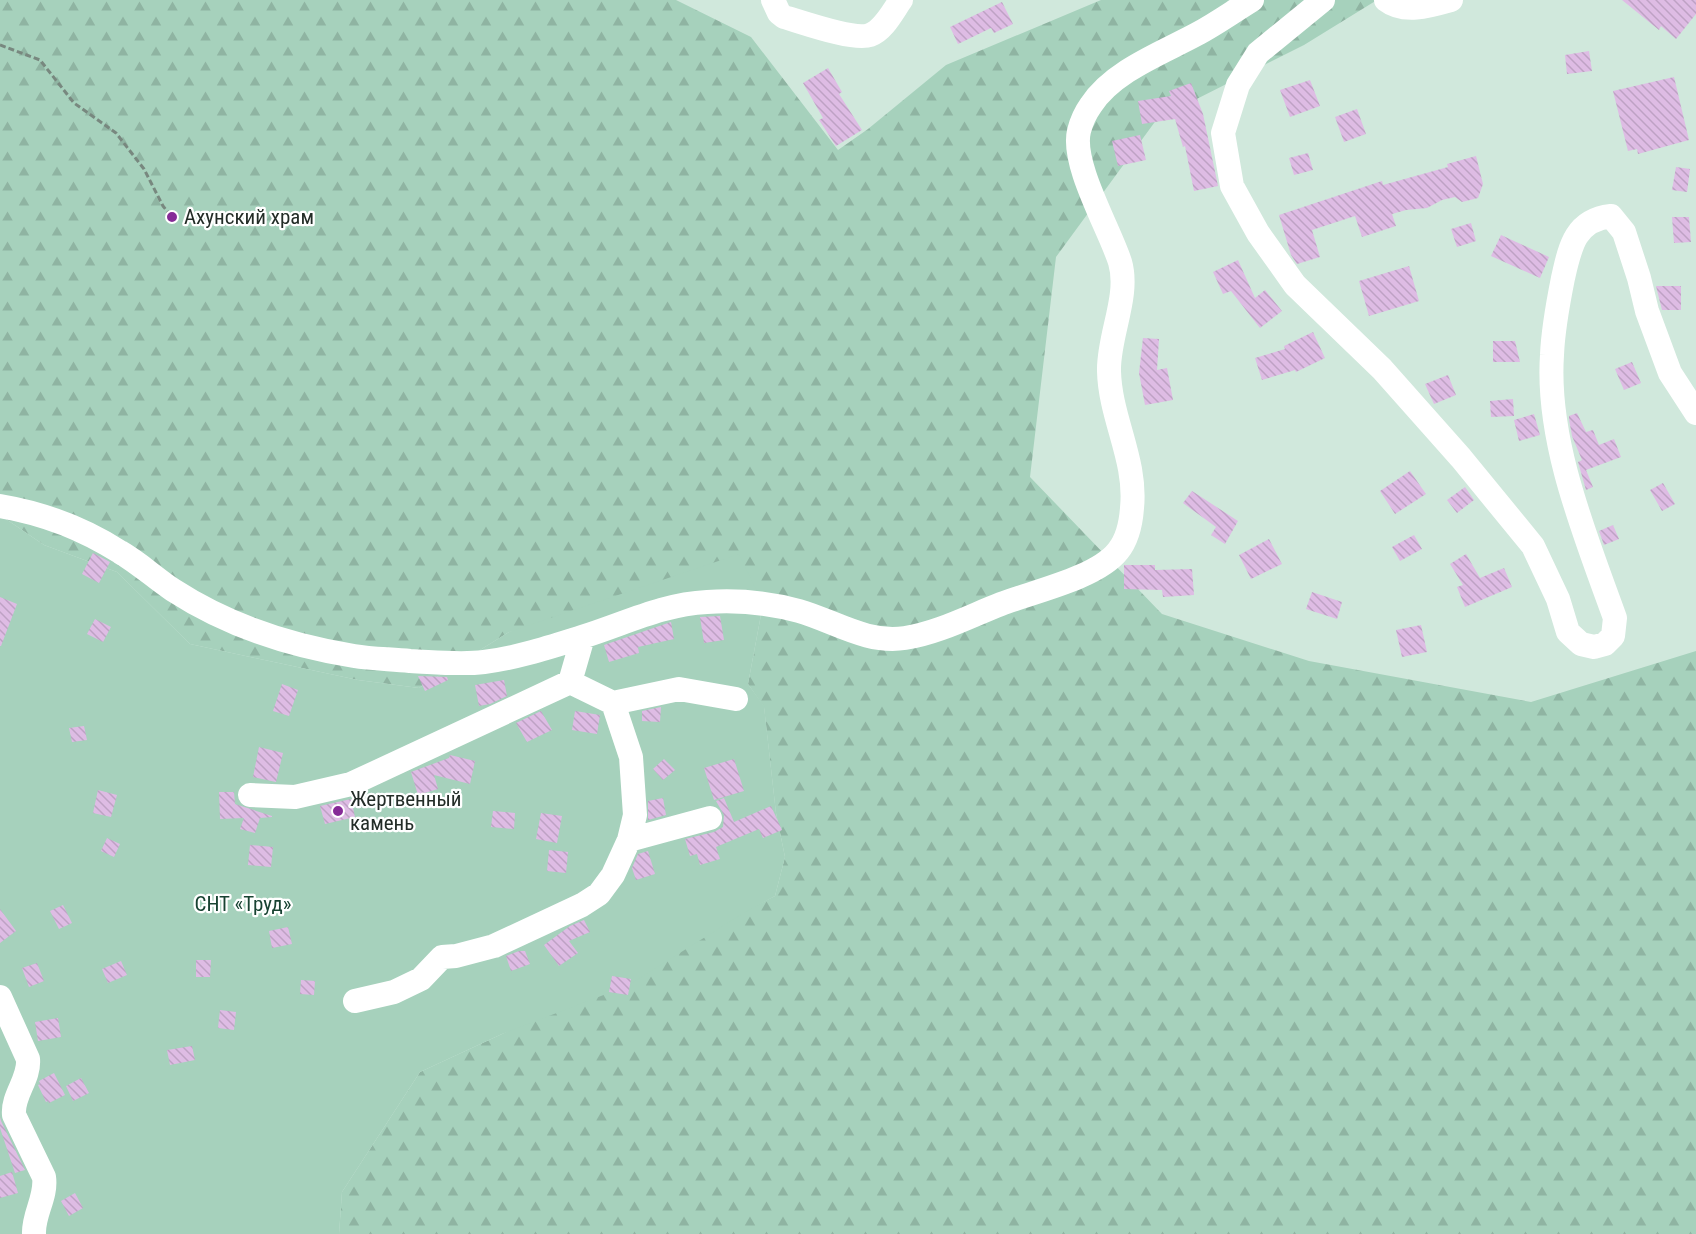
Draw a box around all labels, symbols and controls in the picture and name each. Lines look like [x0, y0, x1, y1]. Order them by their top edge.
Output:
place label: Ахунский храм [184, 205, 314, 229]
marker: Ахунский храм [165, 210, 179, 224]
place label: Жертвенный камень [350, 787, 461, 835]
marker: Жертвенный камень [331, 804, 345, 818]
park label: СНТ «Труд» [194, 892, 292, 916]

